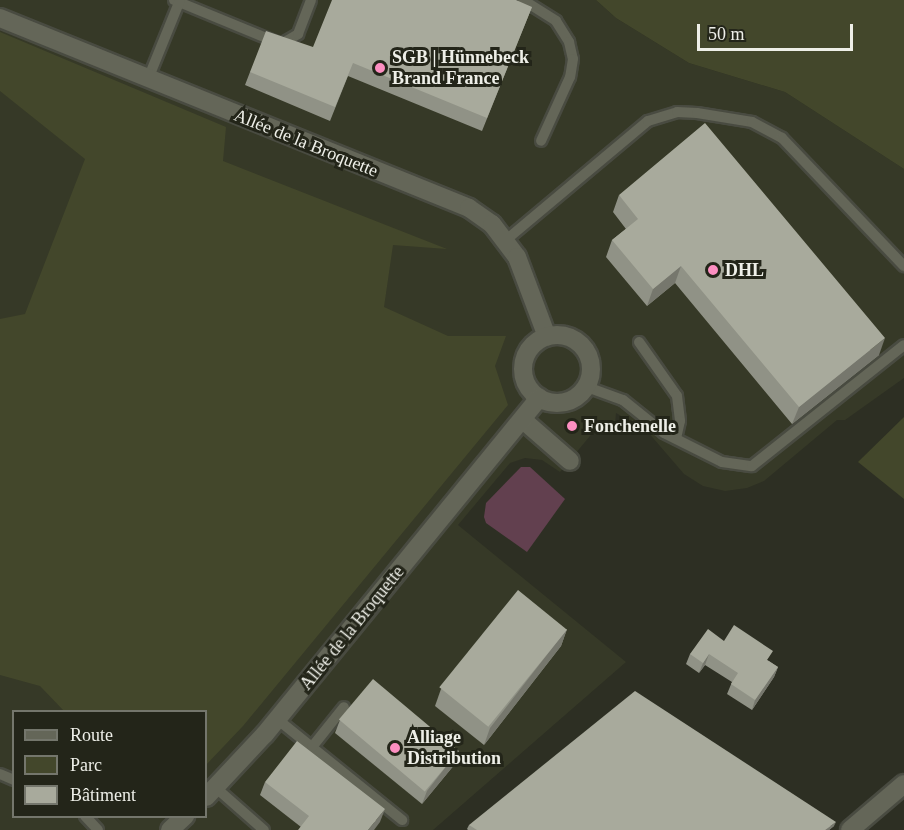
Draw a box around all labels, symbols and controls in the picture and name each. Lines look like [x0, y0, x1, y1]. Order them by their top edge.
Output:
scale bar [700, 12, 856, 50]
text: 50 m [708, 24, 745, 44]
place label: SGB | Hünnebeck Brand France [392, 47, 529, 90]
marker: SGB | Hünnebeck Brand France [373, 61, 387, 75]
street label: Allée de la Broquette [231, 104, 381, 182]
place label: DHL [725, 259, 764, 281]
marker: DHL [706, 263, 720, 277]
place label: Fonchenelle [584, 415, 676, 437]
marker: Fonchenelle [565, 419, 579, 433]
street label: Allée de la Broquette [295, 562, 409, 694]
legend [12, 710, 207, 818]
text: Route [70, 725, 113, 745]
place label: Alliage Distribution [407, 727, 501, 770]
marker: Alliage Distribution [388, 741, 402, 755]
text: Parc [70, 755, 102, 775]
text: Bâtiment [70, 785, 136, 805]

